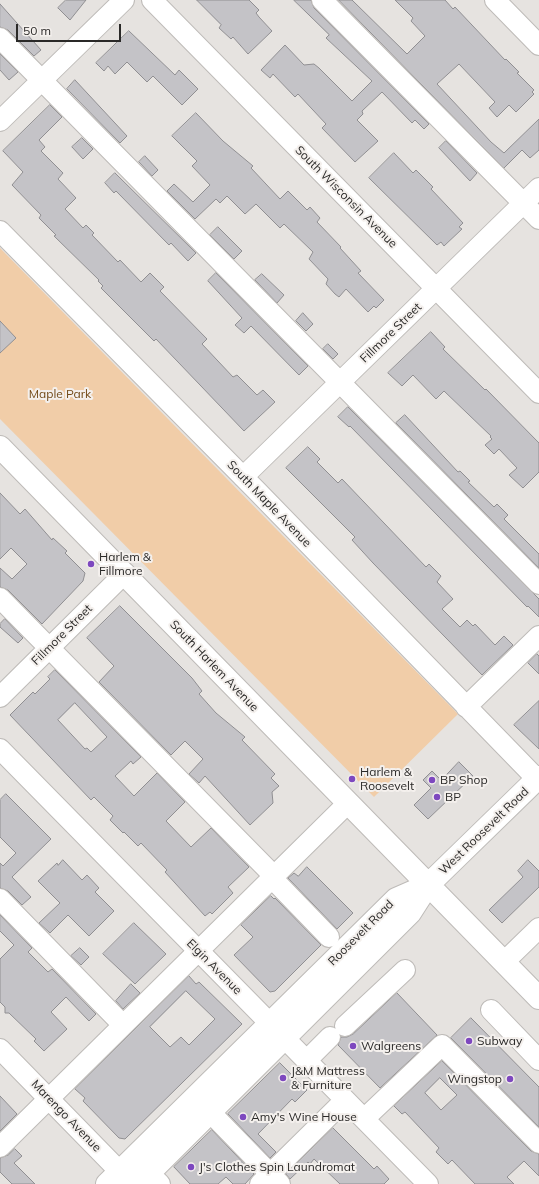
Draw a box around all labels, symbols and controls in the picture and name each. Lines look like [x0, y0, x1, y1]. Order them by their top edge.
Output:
scale bar [18, 16, 123, 42]
text: 50 m [23, 23, 51, 38]
street label: South Wisconsin Avenue [292, 143, 400, 251]
street label: Fillmore Street [357, 300, 425, 366]
park label: Maple Park [29, 387, 91, 401]
street label: South Maple Avenue [224, 458, 314, 550]
place label: Harlem & Fillmore [99, 550, 151, 578]
marker: Harlem & Fillmore [86, 559, 96, 569]
street label: Fillmore Street [29, 602, 95, 668]
street label: South Harlem Avenue [167, 617, 261, 715]
place label: Harlem & Roosevelt [360, 765, 414, 793]
place label: BP Shop [440, 773, 488, 787]
marker: Harlem & Roosevelt [347, 774, 357, 784]
marker: BP Shop [427, 775, 437, 785]
street label: West Roosevelt Road [436, 784, 532, 878]
place label: BP [445, 790, 461, 804]
marker: BP [432, 792, 442, 802]
street label: Roosevelt Road [325, 897, 397, 969]
street label: Elgin Avenue [183, 936, 245, 998]
place label: Subway [477, 1034, 522, 1048]
marker: Subway [464, 1036, 474, 1046]
place label: Walgreens [361, 1039, 421, 1053]
marker: Walgreens [348, 1041, 358, 1051]
place label: J&M Mattress & Furniture [291, 1064, 365, 1092]
place label: Wingstop [447, 1072, 502, 1086]
marker: J&M Mattress & Furniture [278, 1073, 288, 1083]
marker: Wingstop [505, 1074, 515, 1084]
street label: Marengo Avenue [28, 1077, 104, 1155]
place label: Amy's Wine House [251, 1110, 357, 1124]
marker: Amy's Wine House [238, 1112, 248, 1122]
place label: J's Clothes Spin Laundromat [199, 1160, 355, 1174]
marker: J's Clothes Spin Laundromat [186, 1162, 196, 1172]

